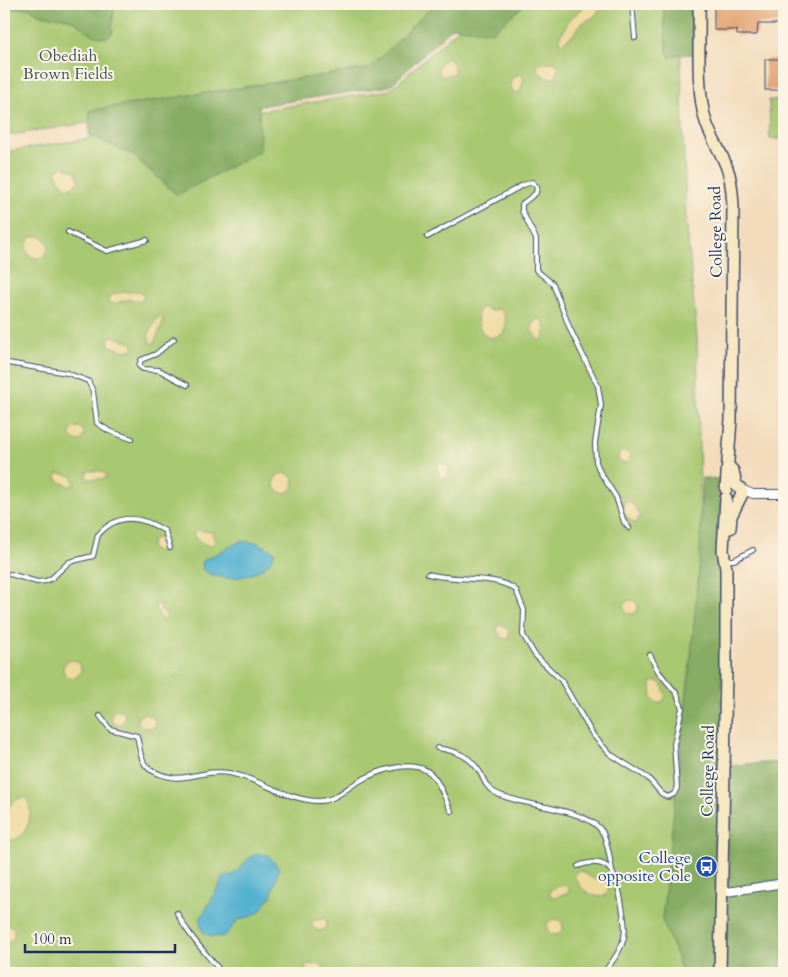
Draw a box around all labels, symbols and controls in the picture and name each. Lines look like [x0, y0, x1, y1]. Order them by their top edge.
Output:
park label: Obediah Brown Fields [23, 45, 113, 85]
street label: College Road [704, 185, 728, 278]
street label: College Road [696, 724, 720, 817]
place label: College opposite Cole [598, 847, 691, 887]
bus stop icon: College opposite Cole [695, 854, 719, 878]
scale bar [25, 922, 175, 954]
text: 100 m [32, 929, 72, 949]

